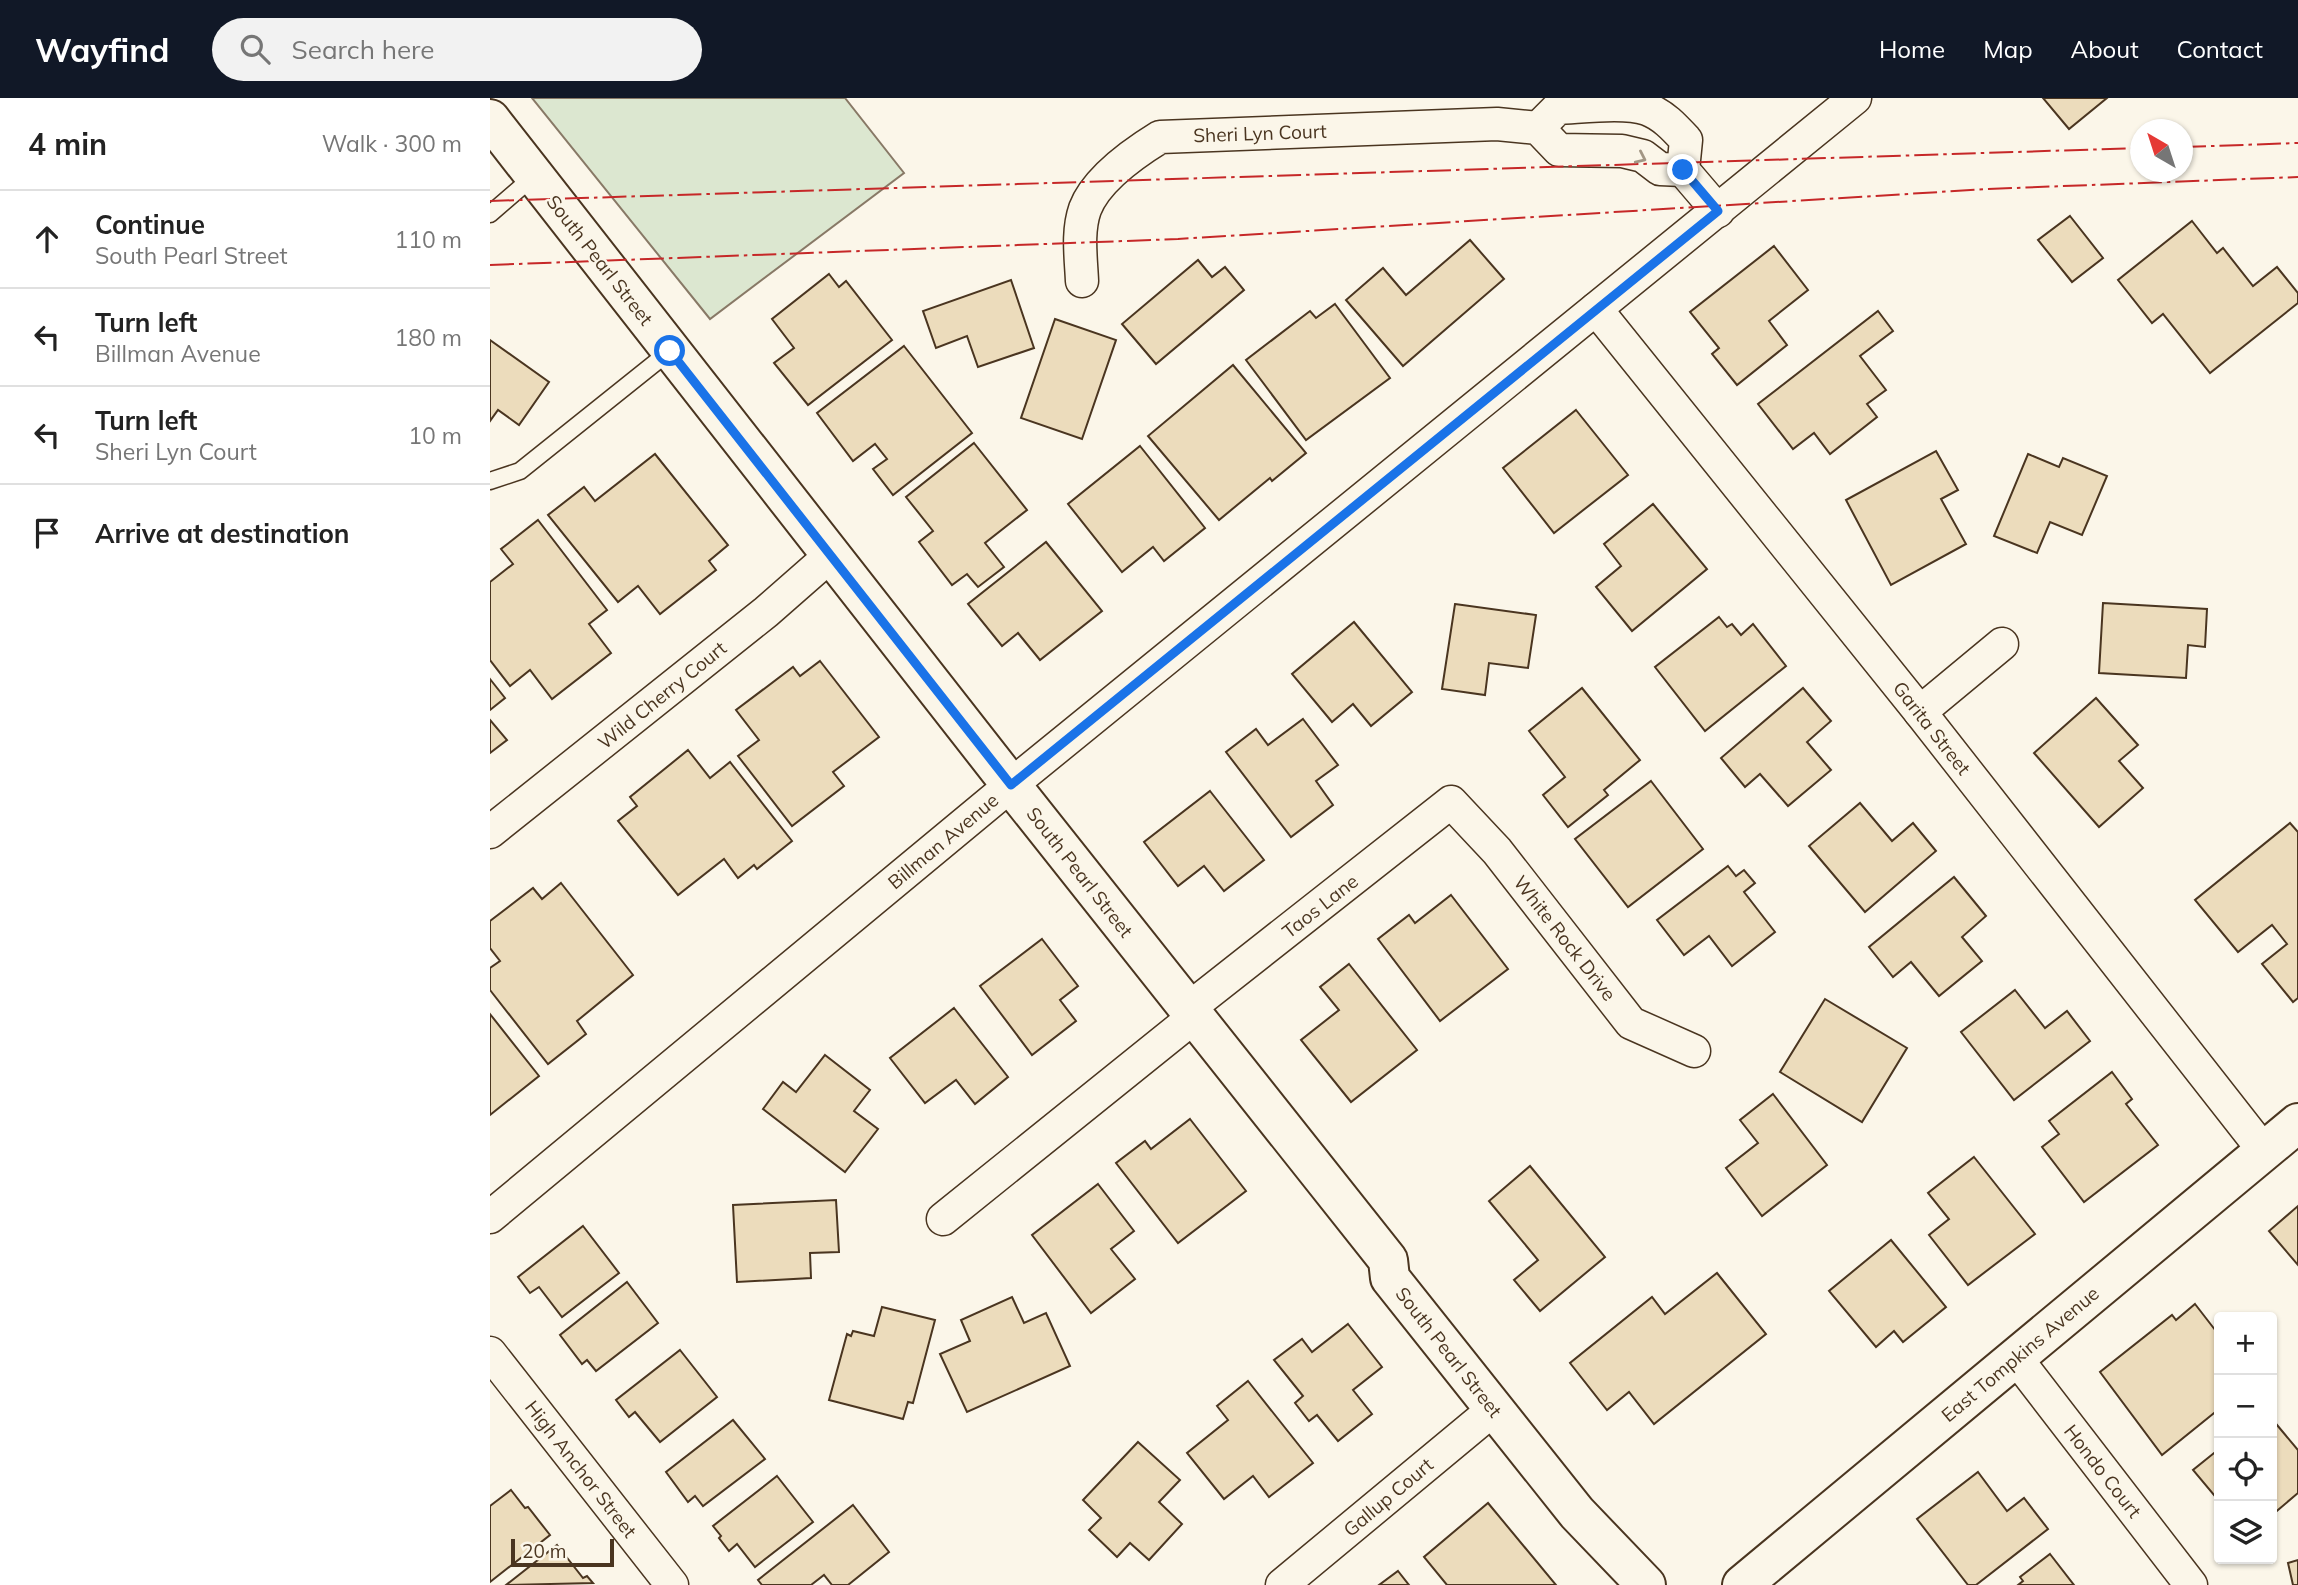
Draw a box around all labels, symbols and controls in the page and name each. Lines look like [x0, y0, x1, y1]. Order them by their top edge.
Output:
search box [212, 18, 702, 81]
text: Wayfind [35, 29, 170, 70]
icon: search [236, 30, 274, 68]
text: Search here [292, 33, 434, 66]
text: Home [1879, 34, 1945, 64]
text: Map [1983, 34, 2033, 64]
text: About [2071, 34, 2139, 64]
text: Contact [2177, 34, 2263, 64]
street label: Sheri Lyn Court [1193, 119, 1328, 147]
north arrow [2130, 119, 2193, 182]
text: 4 min [28, 125, 107, 163]
text: Walk · 300 m [322, 129, 462, 158]
one-way arrow [1634, 150, 1646, 164]
route end [1667, 154, 1698, 185]
street label: South Pearl Street [542, 190, 659, 330]
text: Continue [95, 208, 205, 241]
icon: ahead [28, 220, 66, 258]
text: 110 m [394, 225, 462, 254]
text: South Pearl Street [95, 241, 287, 270]
text: Turn left [95, 306, 197, 339]
icon: left [28, 318, 66, 356]
text: 180 m [394, 323, 462, 352]
route start [654, 335, 685, 366]
text: Billman Avenue [95, 339, 261, 368]
text: Turn left [95, 404, 197, 437]
icon: left [28, 416, 66, 454]
text: 10 m [408, 421, 462, 450]
text: Sheri Lyn Court [95, 437, 257, 466]
icon: arrive [28, 514, 66, 552]
text: Arrive at destination [95, 517, 350, 550]
street label: Wild Cherry Court [593, 636, 731, 754]
street label: Garita Street [1888, 676, 1976, 780]
street label: Billman Avenue [883, 788, 1003, 894]
street label: South Pearl Street [1022, 802, 1139, 942]
street label: Taos Lane [1277, 869, 1363, 943]
street label: White Rock Drive [1509, 871, 1621, 1005]
street label: East Tompkins Avenue [1936, 1281, 2104, 1427]
street label: South Pearl Street [1391, 1282, 1508, 1422]
map controls [2214, 1312, 2277, 1564]
button: + [2214, 1312, 2277, 1375]
button: − [2214, 1375, 2277, 1438]
street label: High Anchor Street [520, 1396, 642, 1543]
street label: Hondo Court [2059, 1420, 2147, 1523]
button: locate [2214, 1438, 2277, 1501]
street label: Gallup Court [1338, 1452, 1438, 1542]
button: layers [2214, 1501, 2277, 1564]
scale bar [511, 1536, 614, 1568]
text: 20 m [522, 1539, 566, 1563]

